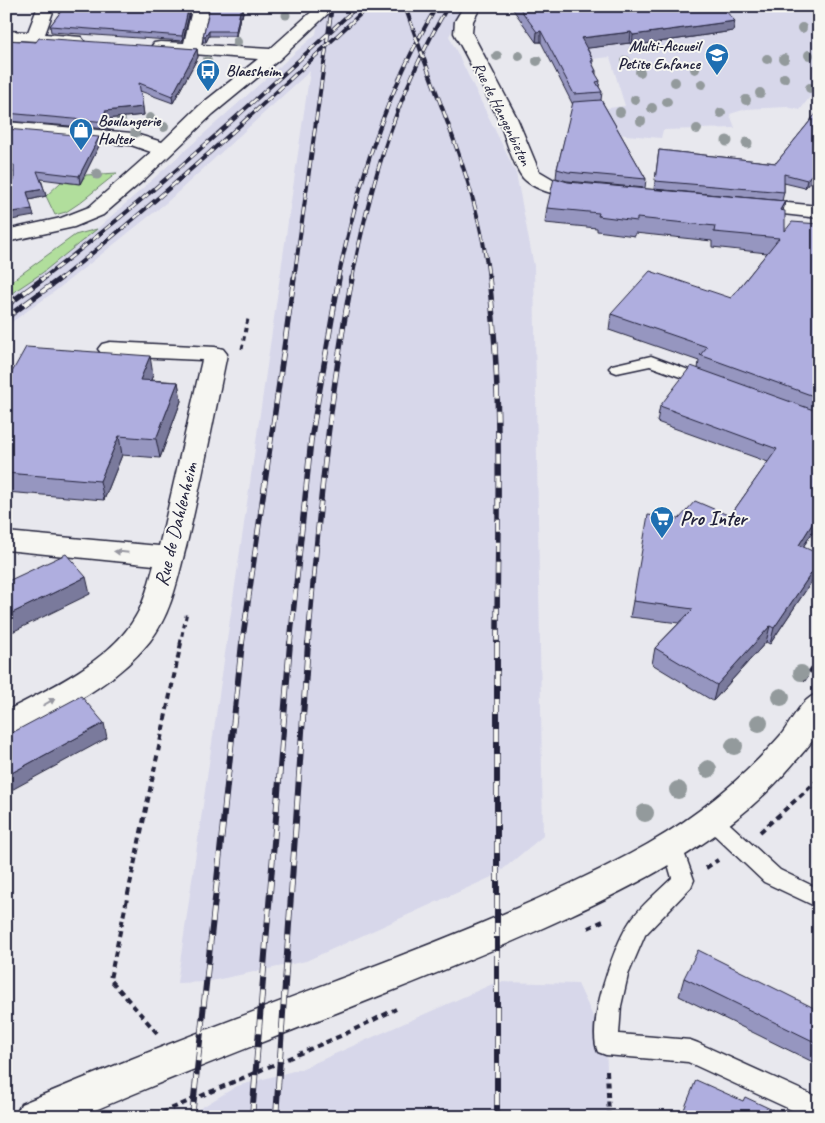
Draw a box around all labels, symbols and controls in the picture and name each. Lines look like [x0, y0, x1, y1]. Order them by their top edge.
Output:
place label: Multi-Accueil Petite Enfance [618, 36, 703, 74]
school or university icon: Multi-Accueil Petite Enfance [704, 42, 730, 76]
bus stop icon: Blaesheim [195, 58, 221, 92]
street label: Rue de Hangenbieten [468, 59, 536, 170]
place label: Blaesheim [226, 61, 282, 81]
place label: Boulangerie Halter [98, 111, 162, 149]
shop icon: Boulangerie Halter [68, 117, 94, 151]
street label: Rue de Dahlenheim [149, 459, 204, 589]
supermarket icon: Pro Inter [649, 505, 675, 539]
place label: Pro Inter [680, 506, 749, 531]
one-way arrow [113, 548, 129, 556]
one-way arrow [42, 698, 56, 706]

